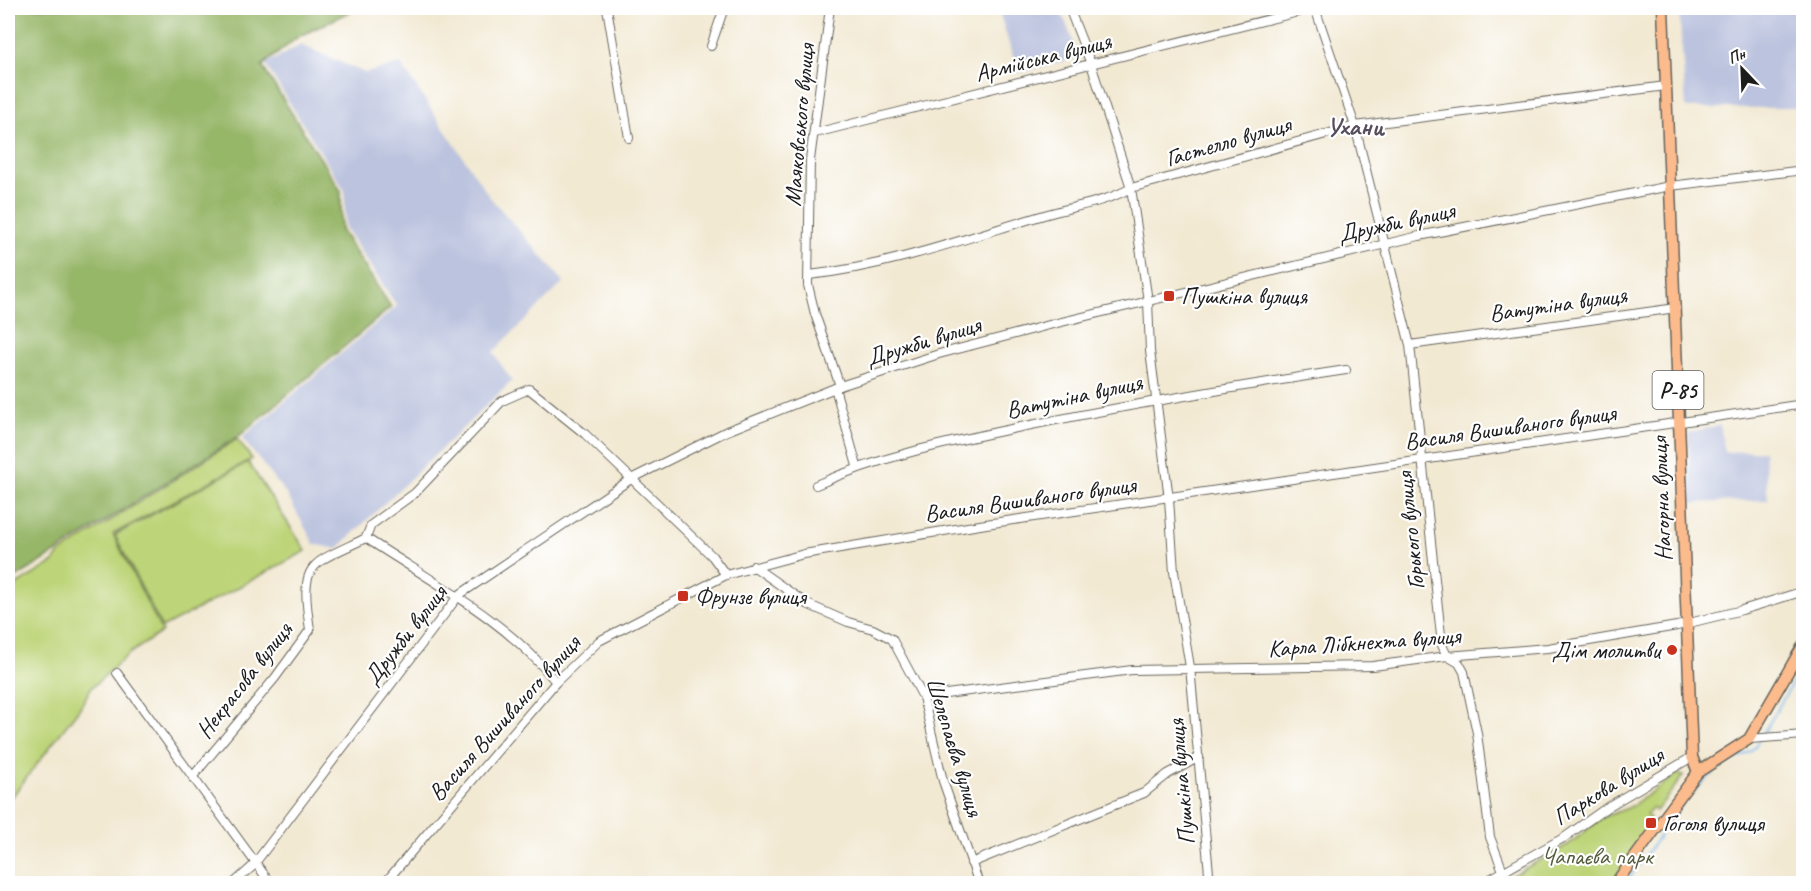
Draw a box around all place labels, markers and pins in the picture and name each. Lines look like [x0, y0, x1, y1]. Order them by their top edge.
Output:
place label: Пушкіна вулиця [1181, 281, 1309, 311]
marker: Пушкіна вулиця [1162, 289, 1176, 303]
place label: Фрунзе вулиця [695, 581, 807, 611]
marker: Фрунзе вулиця [676, 589, 690, 603]
place label: Дім молитви [1552, 635, 1662, 665]
marker: Дім молитви [1665, 643, 1679, 657]
place label: Гоголя вулиця [1663, 808, 1765, 838]
marker: Гоголя вулиця [1644, 816, 1658, 830]

